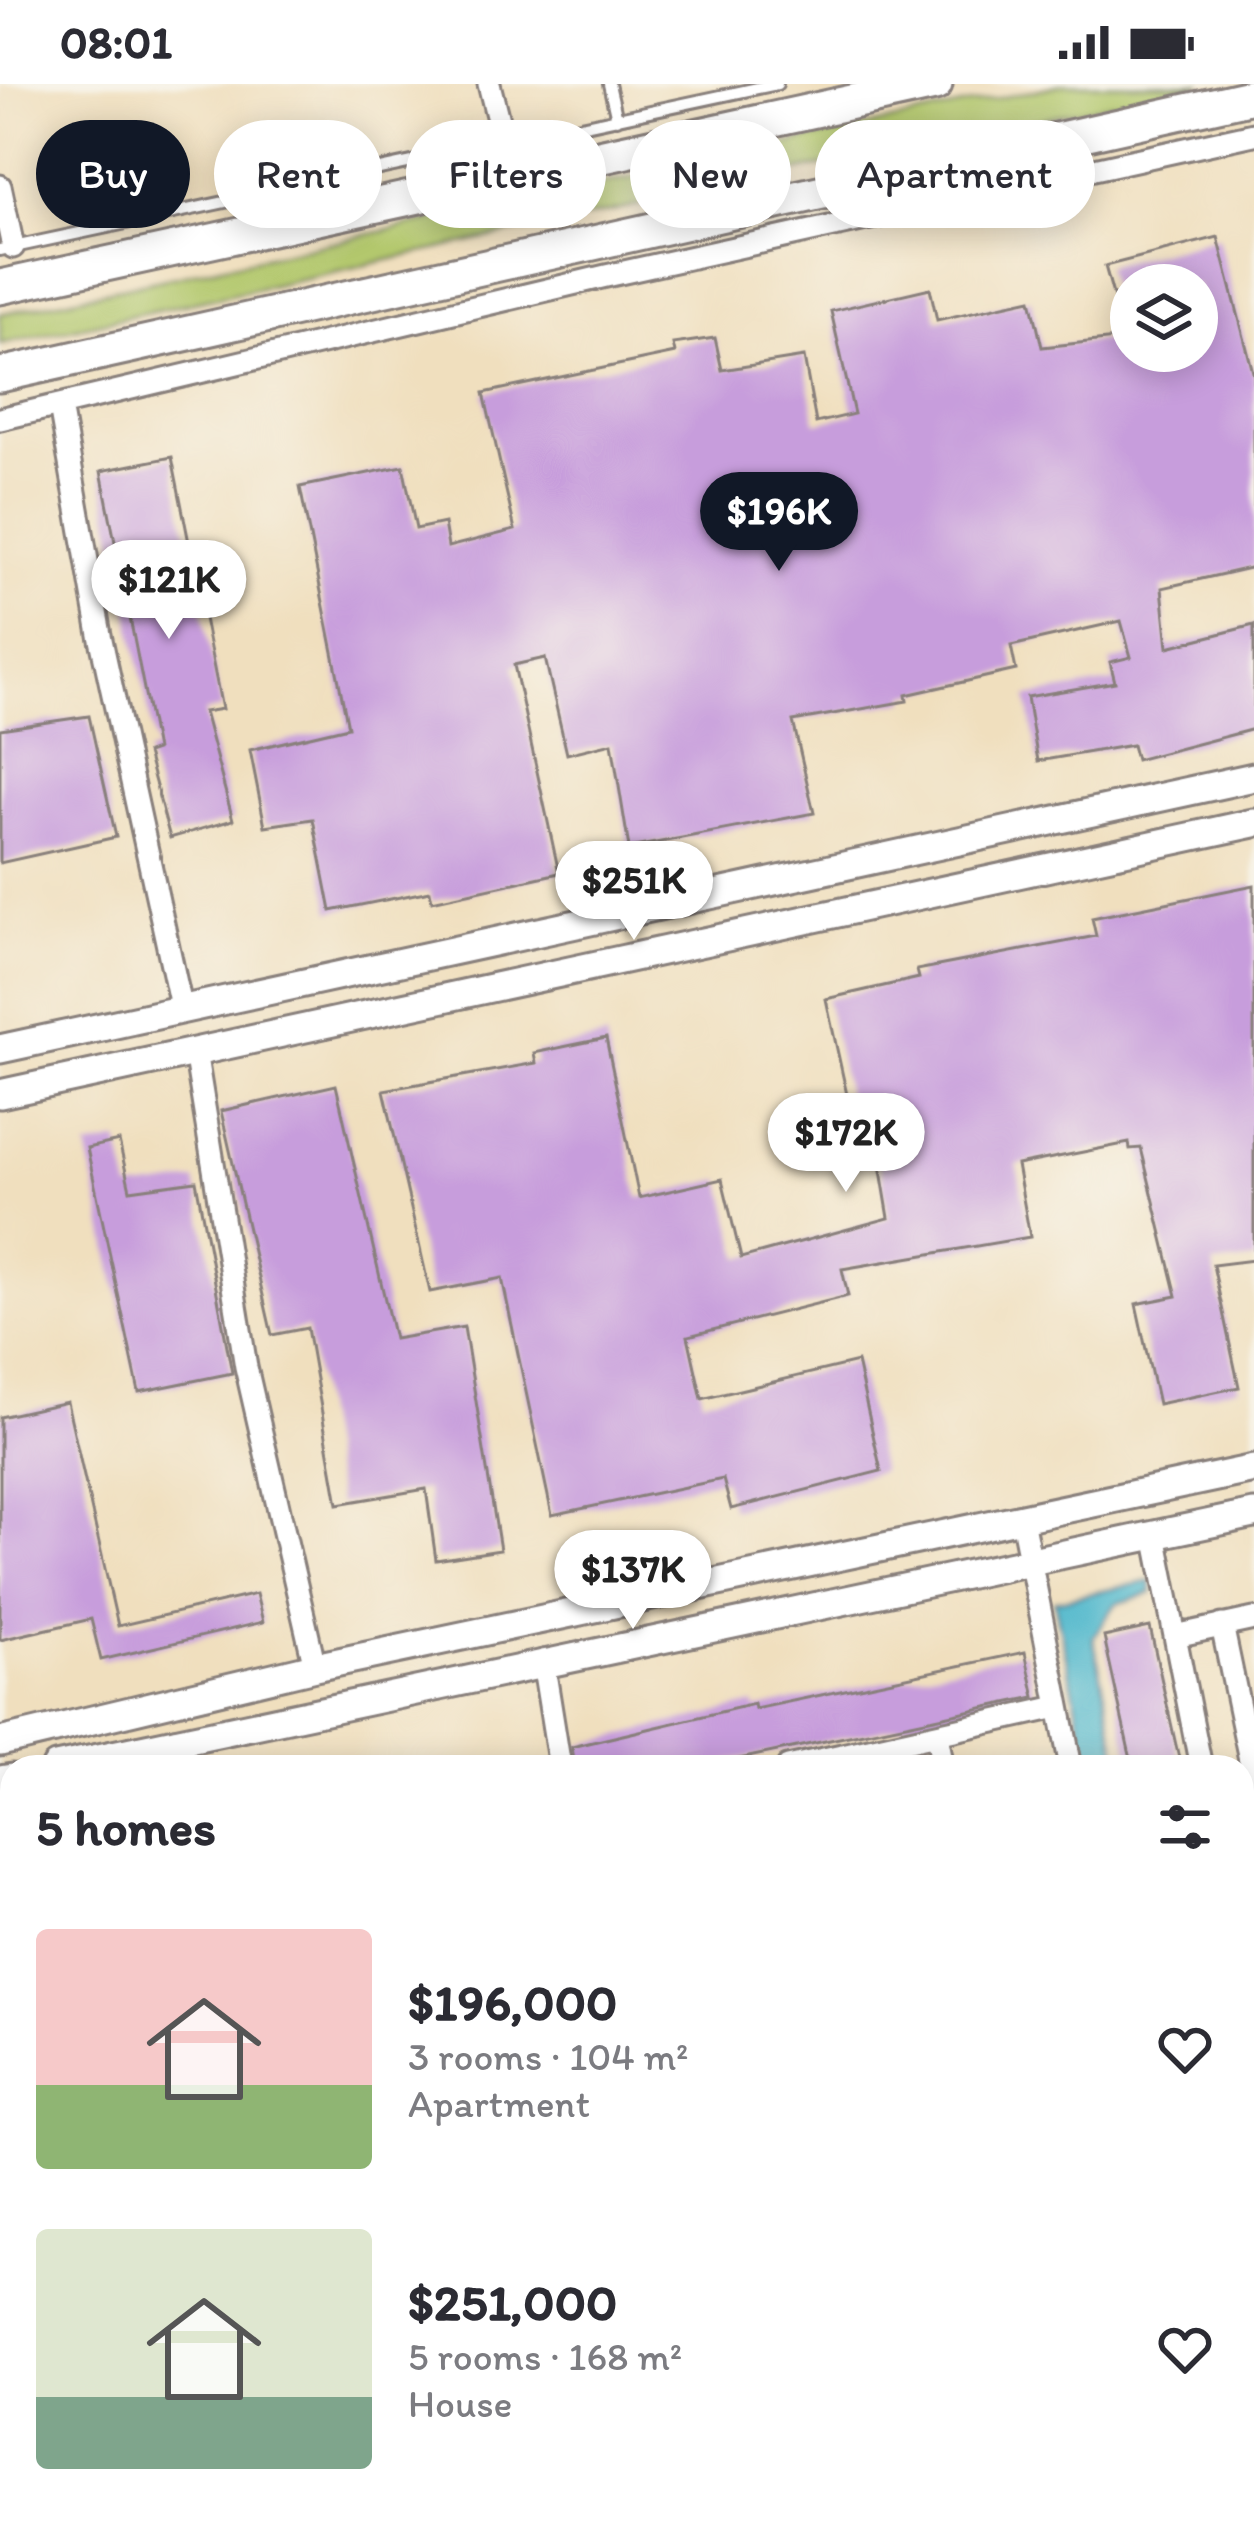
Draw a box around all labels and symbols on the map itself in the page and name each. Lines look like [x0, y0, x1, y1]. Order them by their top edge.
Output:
pin: $196K [695, 472, 863, 574]
pin: $121K [85, 540, 253, 642]
pin: $251K [550, 841, 718, 943]
pin: $172K [762, 1093, 930, 1195]
pin: $137K [549, 1530, 717, 1632]

